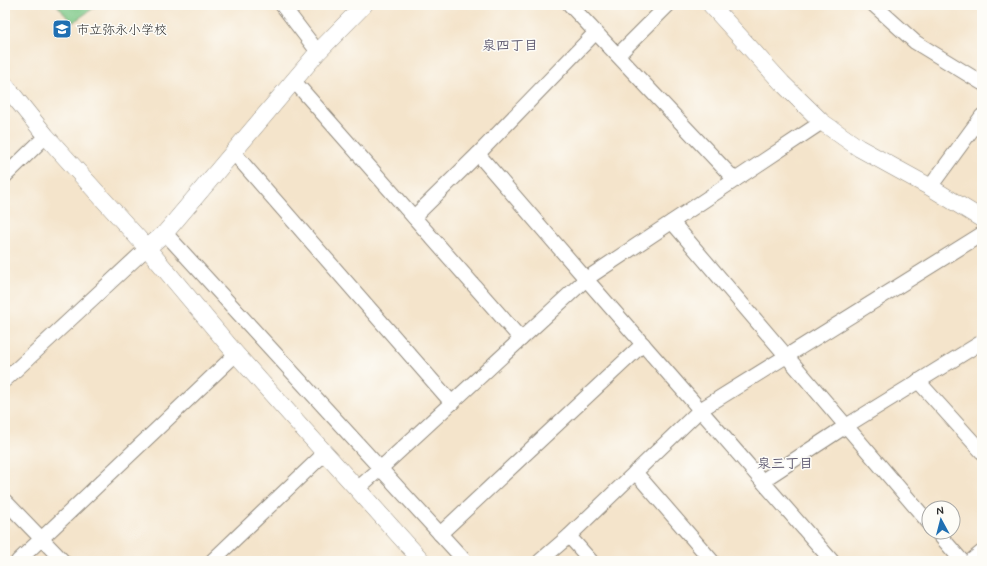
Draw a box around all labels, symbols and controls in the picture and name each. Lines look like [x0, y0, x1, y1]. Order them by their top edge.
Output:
school or university icon: 市立弥永小学校 [51, 18, 73, 40]
place label: 市立弥永小学校 [76, 22, 167, 39]
district label: 泉四丁目 [482, 37, 538, 55]
district label: 泉三丁目 [757, 455, 813, 473]
north arrow [921, 500, 961, 540]
text: N [935, 504, 944, 518]

